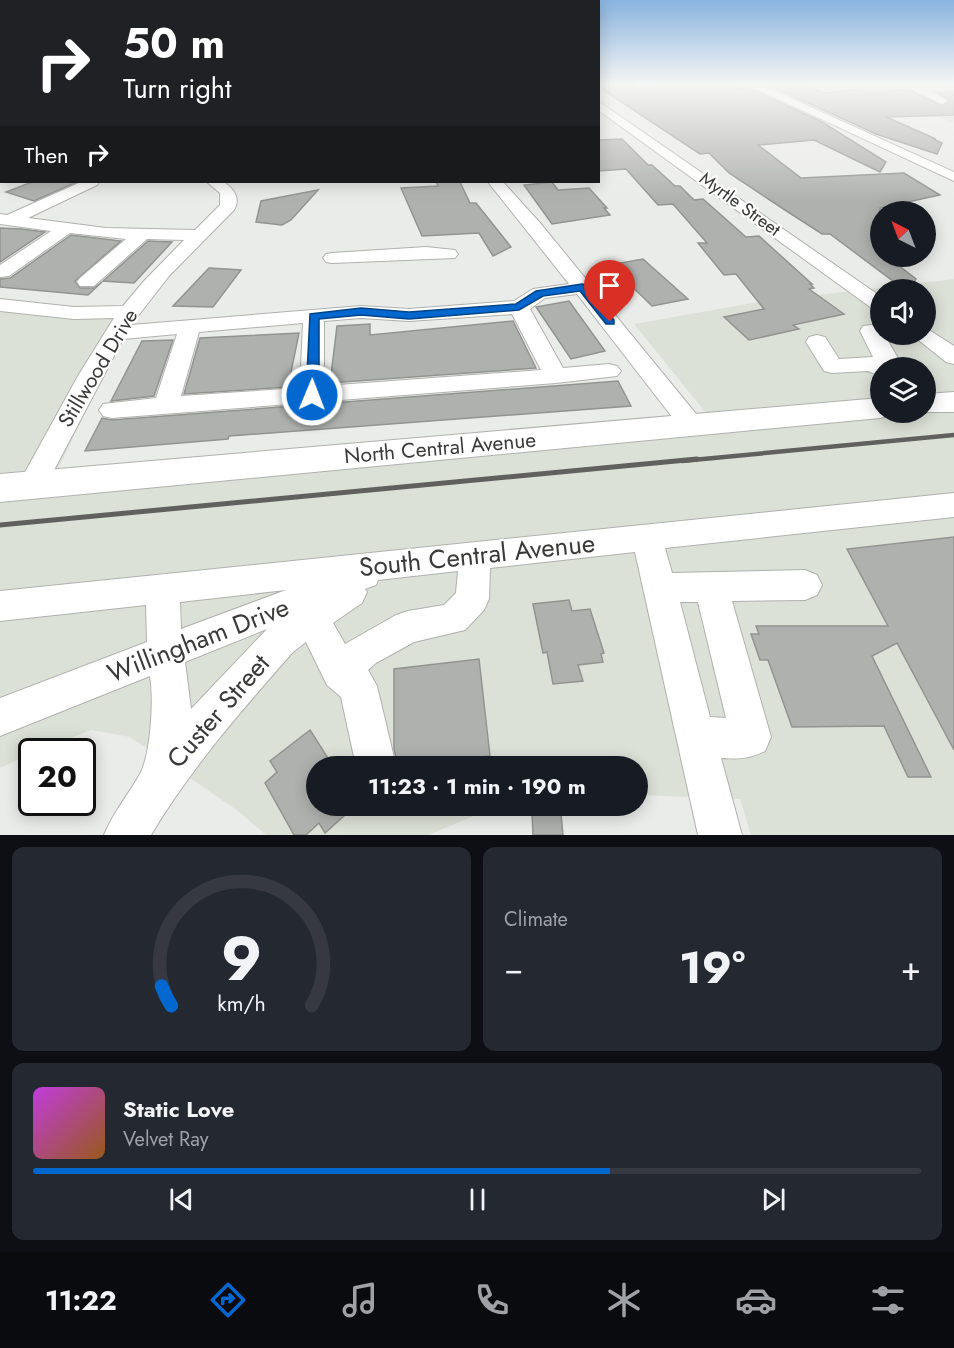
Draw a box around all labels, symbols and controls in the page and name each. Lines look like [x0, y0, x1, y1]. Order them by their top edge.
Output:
text: 50 m [123, 13, 225, 74]
icon: right [24, 24, 102, 102]
text: Turn right [123, 69, 231, 108]
icon: right [81, 138, 114, 171]
text: Then [24, 139, 69, 171]
street label: Myrtle Street [694, 166, 787, 243]
north arrow [870, 201, 936, 267]
map controls [870, 201, 936, 423]
pin [584, 260, 635, 322]
icon: arrive [593, 269, 626, 302]
button: sound [870, 279, 936, 345]
street label: Stillwood Drive [51, 303, 145, 433]
button: layers [870, 357, 936, 423]
position arrow [280, 363, 344, 427]
street label: North Central Avenue [343, 425, 537, 471]
street label: South Central Avenue [357, 524, 597, 586]
street label: Willingham Drive [102, 588, 294, 692]
street label: Custer Street [158, 645, 279, 776]
speed limit sign: 20 [18, 738, 96, 816]
text: 11:23 · 1 min · 190 m [368, 770, 586, 802]
text: Climate [504, 905, 568, 934]
text: 9 [221, 913, 262, 1003]
text: 19° [679, 935, 745, 1000]
text: − [504, 945, 523, 992]
text: + [901, 945, 921, 992]
text: km/h [217, 988, 266, 1019]
text: Static Love [123, 1093, 234, 1125]
text: Velvet Ray [123, 1125, 209, 1154]
icon: previous [165, 1183, 198, 1216]
icon: pause [461, 1183, 494, 1216]
icon: next [757, 1183, 790, 1216]
icon: directions [207, 1279, 249, 1321]
icon: music [339, 1279, 381, 1321]
icon: phone [471, 1279, 513, 1321]
icon: climate [603, 1279, 645, 1321]
icon: car [735, 1279, 777, 1321]
icon: filters [867, 1279, 909, 1321]
text: 11:22 [45, 1281, 117, 1320]

